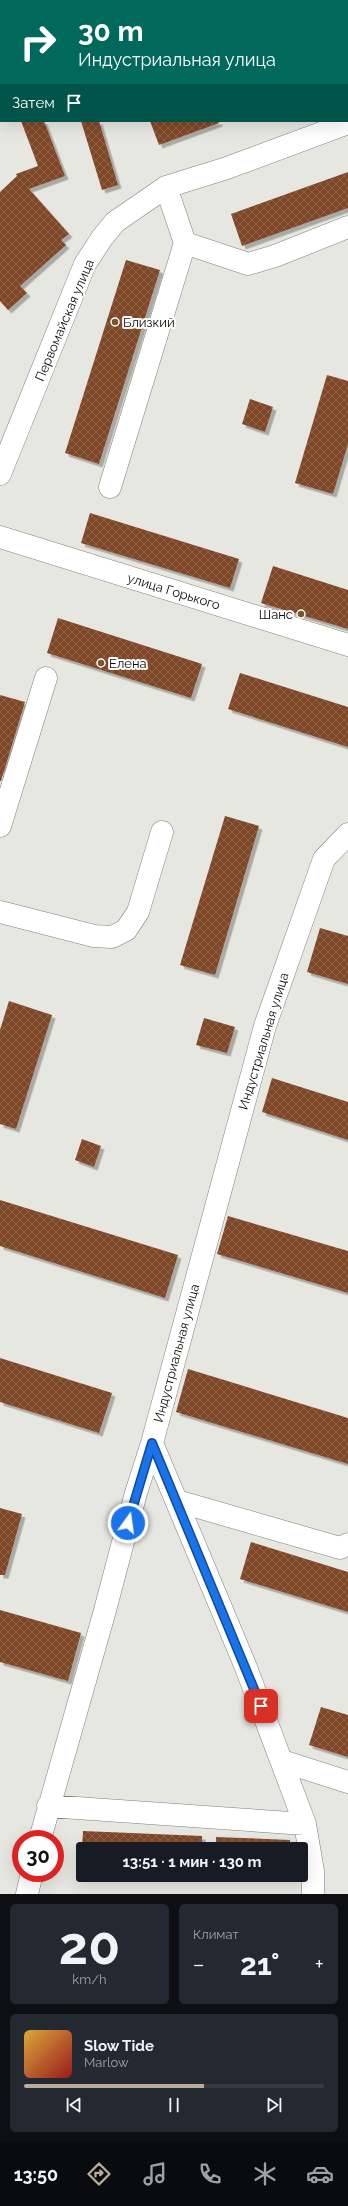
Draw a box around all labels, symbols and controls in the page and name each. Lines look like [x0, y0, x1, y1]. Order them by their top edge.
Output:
text: 30 m [78, 15, 144, 48]
icon: right [12, 16, 64, 68]
text: Индустриальная улица [78, 49, 276, 70]
icon: arrive [63, 92, 85, 114]
text: Затем [12, 94, 55, 112]
street label: Первомайская улица [32, 257, 97, 383]
place label: Близкий [123, 315, 175, 330]
marker: Близкий [110, 317, 120, 327]
street label: улица Горького [126, 570, 222, 613]
place label: Шанс [259, 607, 293, 622]
marker: Шанс [296, 609, 306, 619]
place label: Елена [109, 656, 147, 671]
marker: Елена [96, 658, 106, 668]
street label: Индустриальная улица [235, 971, 292, 1112]
street label: Индустриальная улица [151, 1282, 202, 1424]
position arrow [107, 1502, 149, 1544]
pin [244, 1689, 278, 1723]
icon: arrive [250, 1695, 272, 1717]
speed limit sign: 30 [12, 1830, 64, 1882]
text: 13:51 · 1 мин · 130 m [122, 1853, 262, 1871]
text: 20 [59, 1915, 120, 1976]
text: Климат [193, 1927, 239, 1942]
text: 21° [240, 1947, 280, 1982]
text: − [193, 1951, 205, 1977]
text: + [315, 1951, 324, 1977]
text: km/h [72, 1972, 107, 1987]
text: Slow Tide [84, 2037, 154, 2055]
text: Marlow [84, 2055, 129, 2070]
icon: previous [63, 2094, 85, 2116]
icon: pause [163, 2094, 185, 2116]
icon: next [263, 2094, 285, 2116]
icon: directions [85, 2160, 113, 2188]
icon: music [141, 2160, 169, 2188]
icon: phone [196, 2160, 224, 2188]
icon: climate [251, 2160, 279, 2188]
icon: car [306, 2160, 334, 2188]
text: 13:50 [14, 2164, 58, 2185]

